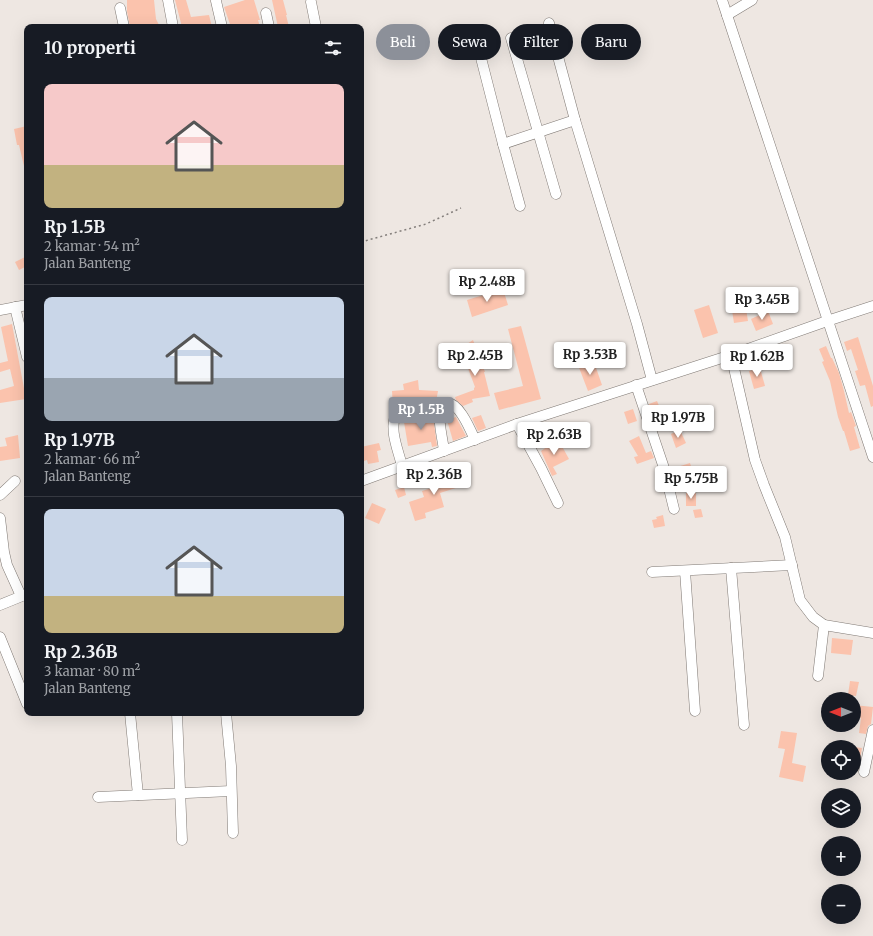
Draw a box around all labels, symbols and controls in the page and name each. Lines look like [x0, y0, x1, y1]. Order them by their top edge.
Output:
chip: Beli [376, 24, 430, 60]
chip: Sewa [438, 24, 501, 60]
chip: Filter [509, 24, 573, 60]
chip: Baru [581, 24, 641, 60]
text: 10 properti [44, 37, 136, 59]
icon: filters [322, 37, 344, 59]
icon: home [158, 110, 230, 182]
text: Rp 1.5B [44, 216, 105, 238]
text: 2 kamar · 54 m² [44, 238, 140, 255]
text: Jalan Banteng [44, 255, 131, 272]
pin: Rp 2.48B [446, 269, 528, 303]
text: Rp 2.48B [459, 273, 515, 290]
pin: Rp 3.45B [721, 287, 803, 321]
text: Rp 3.45B [735, 291, 789, 308]
icon: home [158, 323, 230, 395]
pin: Rp 3.53B [549, 342, 631, 376]
pin: Rp 2.45B [434, 343, 516, 377]
pin: Rp 1.62B [716, 344, 798, 378]
text: Rp 3.53B [563, 346, 617, 363]
text: Rp 2.45B [447, 347, 503, 364]
text: Rp 1.62B [730, 348, 784, 365]
pin: Rp 1.5B [384, 397, 458, 431]
text: Rp 1.5B [398, 401, 444, 418]
pin: Rp 1.97B [637, 405, 719, 439]
text: Rp 1.97B [651, 409, 705, 426]
pin: Rp 2.63B [513, 422, 595, 456]
text: Rp 2.63B [526, 426, 582, 443]
text: Rp 1.97B [44, 429, 115, 451]
text: 2 kamar · 66 m² [44, 451, 140, 468]
pin: Rp 2.36B [393, 462, 475, 496]
text: Rp 2.36B [406, 466, 462, 483]
pin: Rp 5.75B [650, 466, 732, 500]
text: Jalan Banteng [44, 468, 131, 485]
text: Rp 5.75B [664, 470, 718, 487]
icon: home [158, 535, 230, 607]
text: Rp 2.36B [44, 641, 117, 663]
text: 3 kamar · 80 m² [44, 663, 140, 680]
text: Jalan Banteng [44, 680, 131, 697]
north arrow [821, 692, 861, 732]
map controls [821, 692, 861, 924]
button: locate [821, 740, 861, 780]
button: layers [821, 788, 861, 828]
button: + [821, 836, 861, 876]
button: − [821, 884, 861, 924]

